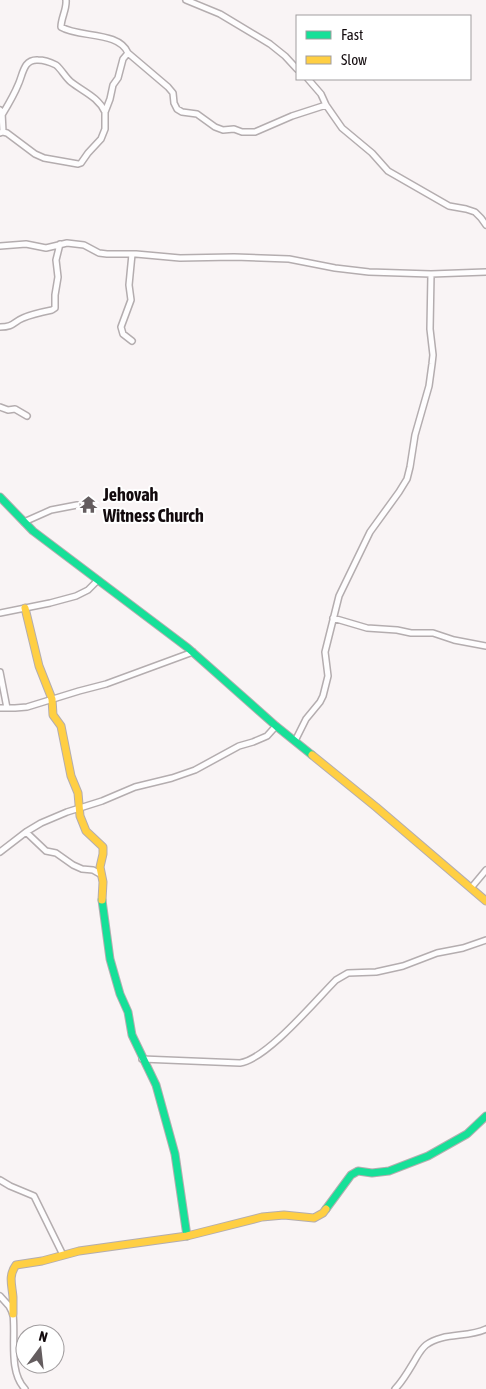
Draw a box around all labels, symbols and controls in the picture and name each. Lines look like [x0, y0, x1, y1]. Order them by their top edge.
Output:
legend [296, 15, 471, 80]
text: Fast [341, 26, 363, 43]
text: Slow [341, 51, 367, 68]
place label: Jehovah Witness Church [102, 484, 204, 526]
temple icon: Jehovah Witness Church [79, 494, 99, 514]
north arrow [15, 1324, 65, 1374]
text: N [37, 1328, 49, 1345]

